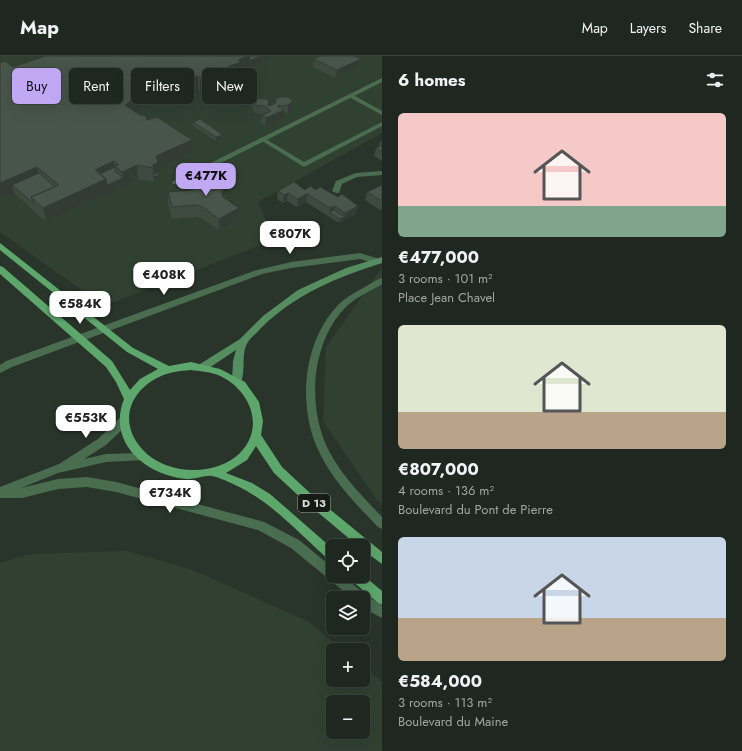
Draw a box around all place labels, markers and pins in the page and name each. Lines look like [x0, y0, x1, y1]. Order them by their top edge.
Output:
pin: €477K [178, 163, 234, 197]
pin: €807K [262, 221, 318, 255]
pin: €408K [136, 262, 192, 296]
pin: €584K [52, 291, 108, 325]
pin: €553K [58, 405, 114, 439]
pin: €734K [142, 480, 198, 514]

